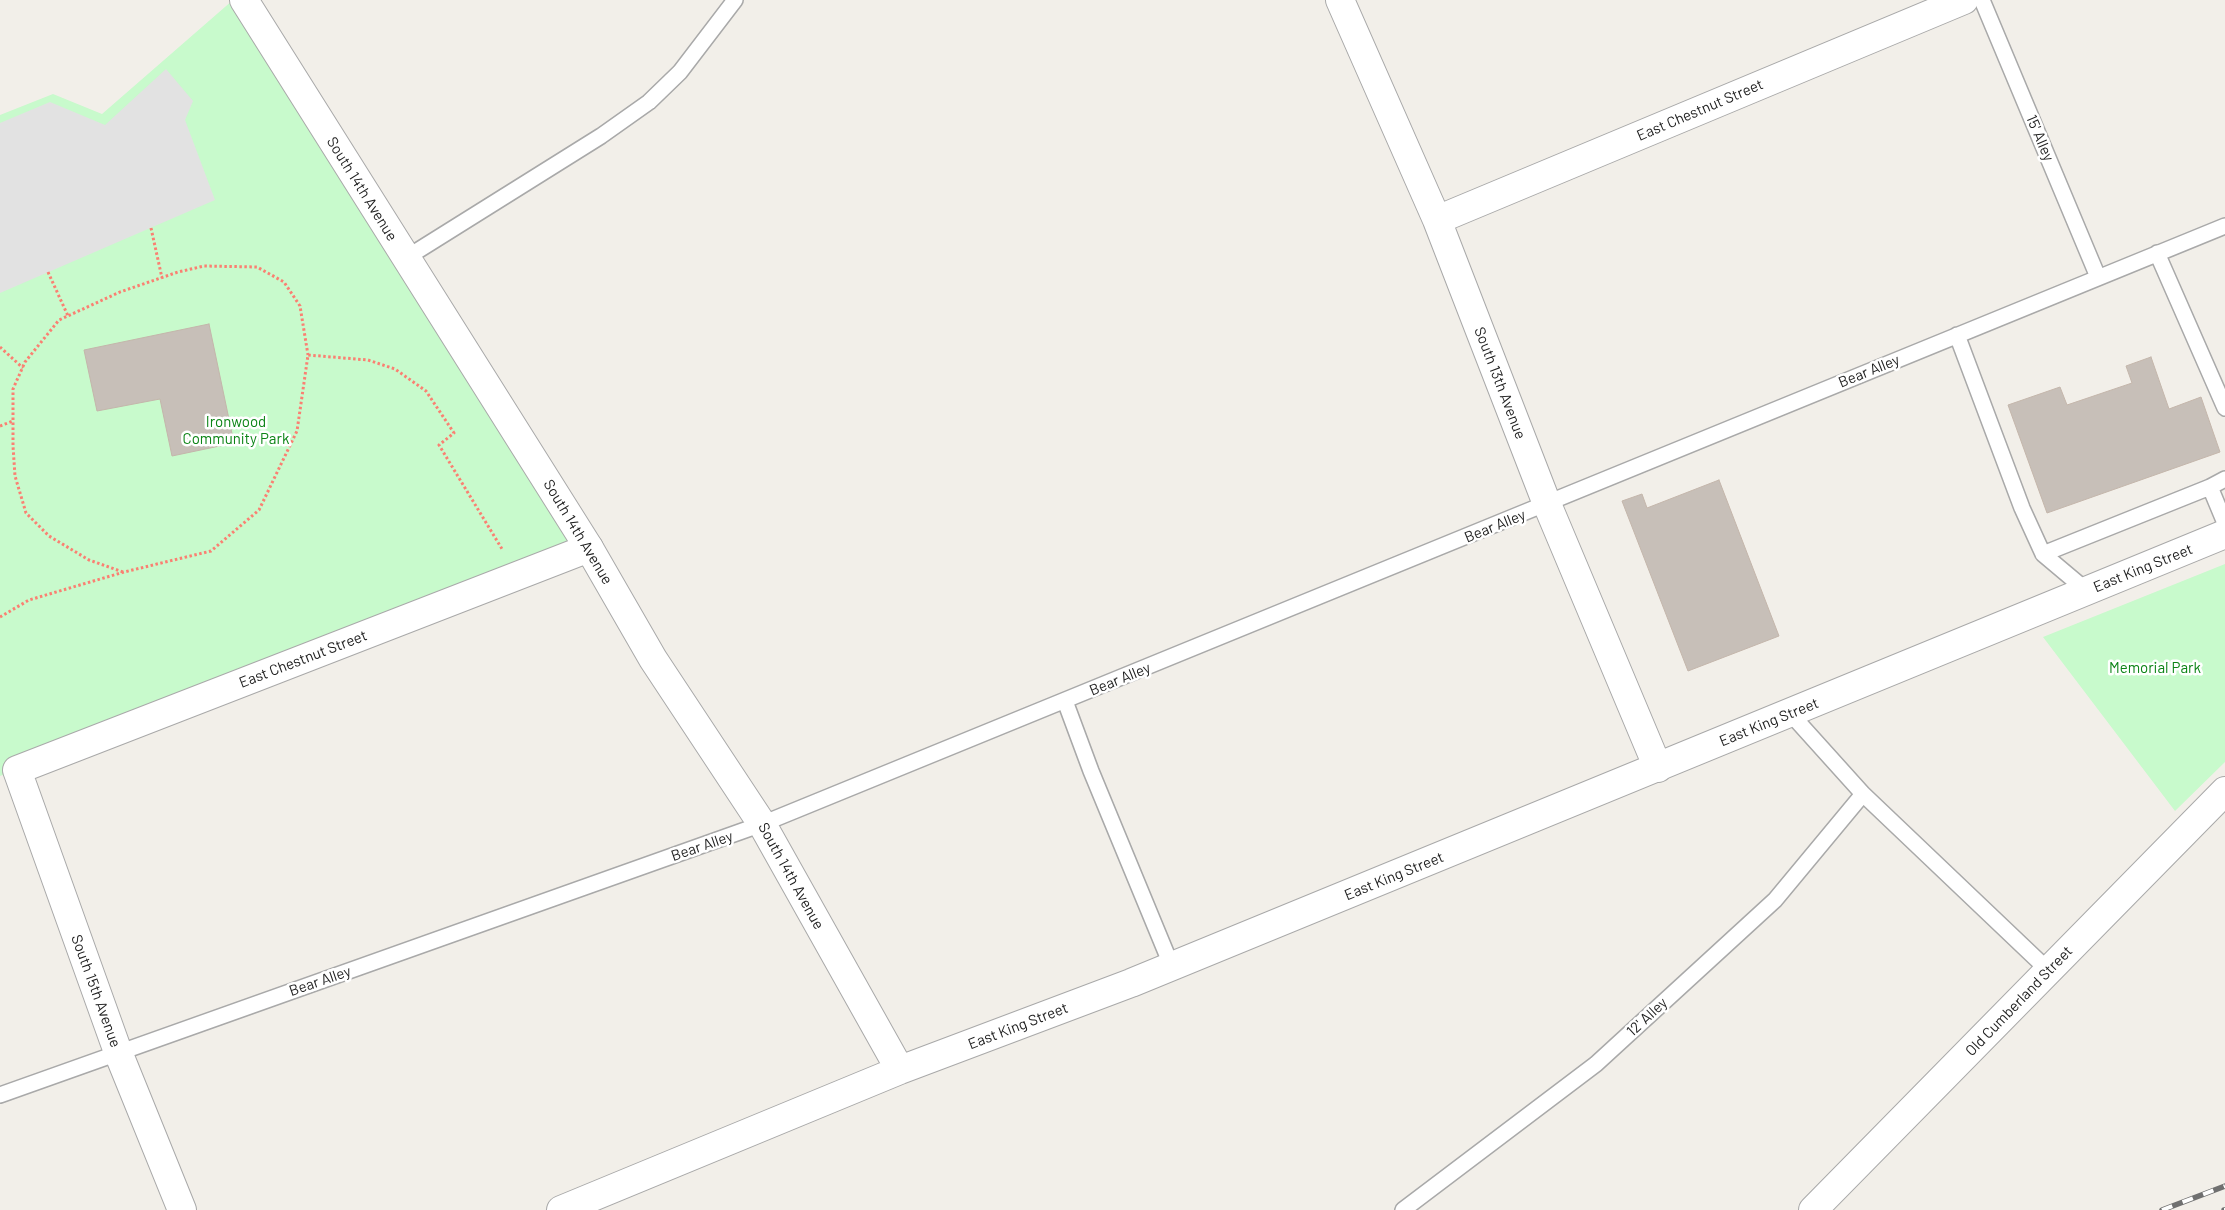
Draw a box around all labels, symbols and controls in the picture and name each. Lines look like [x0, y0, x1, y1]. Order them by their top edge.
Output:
street label: East Chestnut Street [1634, 75, 1766, 145]
street label: 15' Alley [2022, 112, 2058, 164]
street label: South 14th Avenue [323, 134, 401, 244]
street label: South 13th Avenue [1470, 324, 1530, 442]
street label: Bear Alley [1836, 351, 1902, 391]
park label: Ironwood Community Park [183, 413, 289, 448]
street label: South 14th Avenue [540, 476, 616, 588]
street label: Bear Alley [1462, 506, 1528, 546]
street label: East King Street [2091, 540, 2195, 596]
street label: East Chestnut Street [237, 626, 369, 692]
street label: Bear Alley [1087, 659, 1153, 699]
park label: Memorial Park [2109, 659, 2201, 677]
street label: East King Street [1717, 694, 1821, 750]
street label: South 14th Avenue [754, 819, 828, 933]
street label: Bear Alley [669, 827, 735, 865]
street label: East King Street [1342, 848, 1446, 904]
street label: South 15th Avenue [67, 932, 125, 1050]
street label: Old Cumberland Street [1962, 942, 2076, 1060]
street label: Bear Alley [287, 962, 353, 1000]
street label: 12' Alley [1623, 994, 1671, 1040]
street label: East King Street [966, 999, 1070, 1053]

